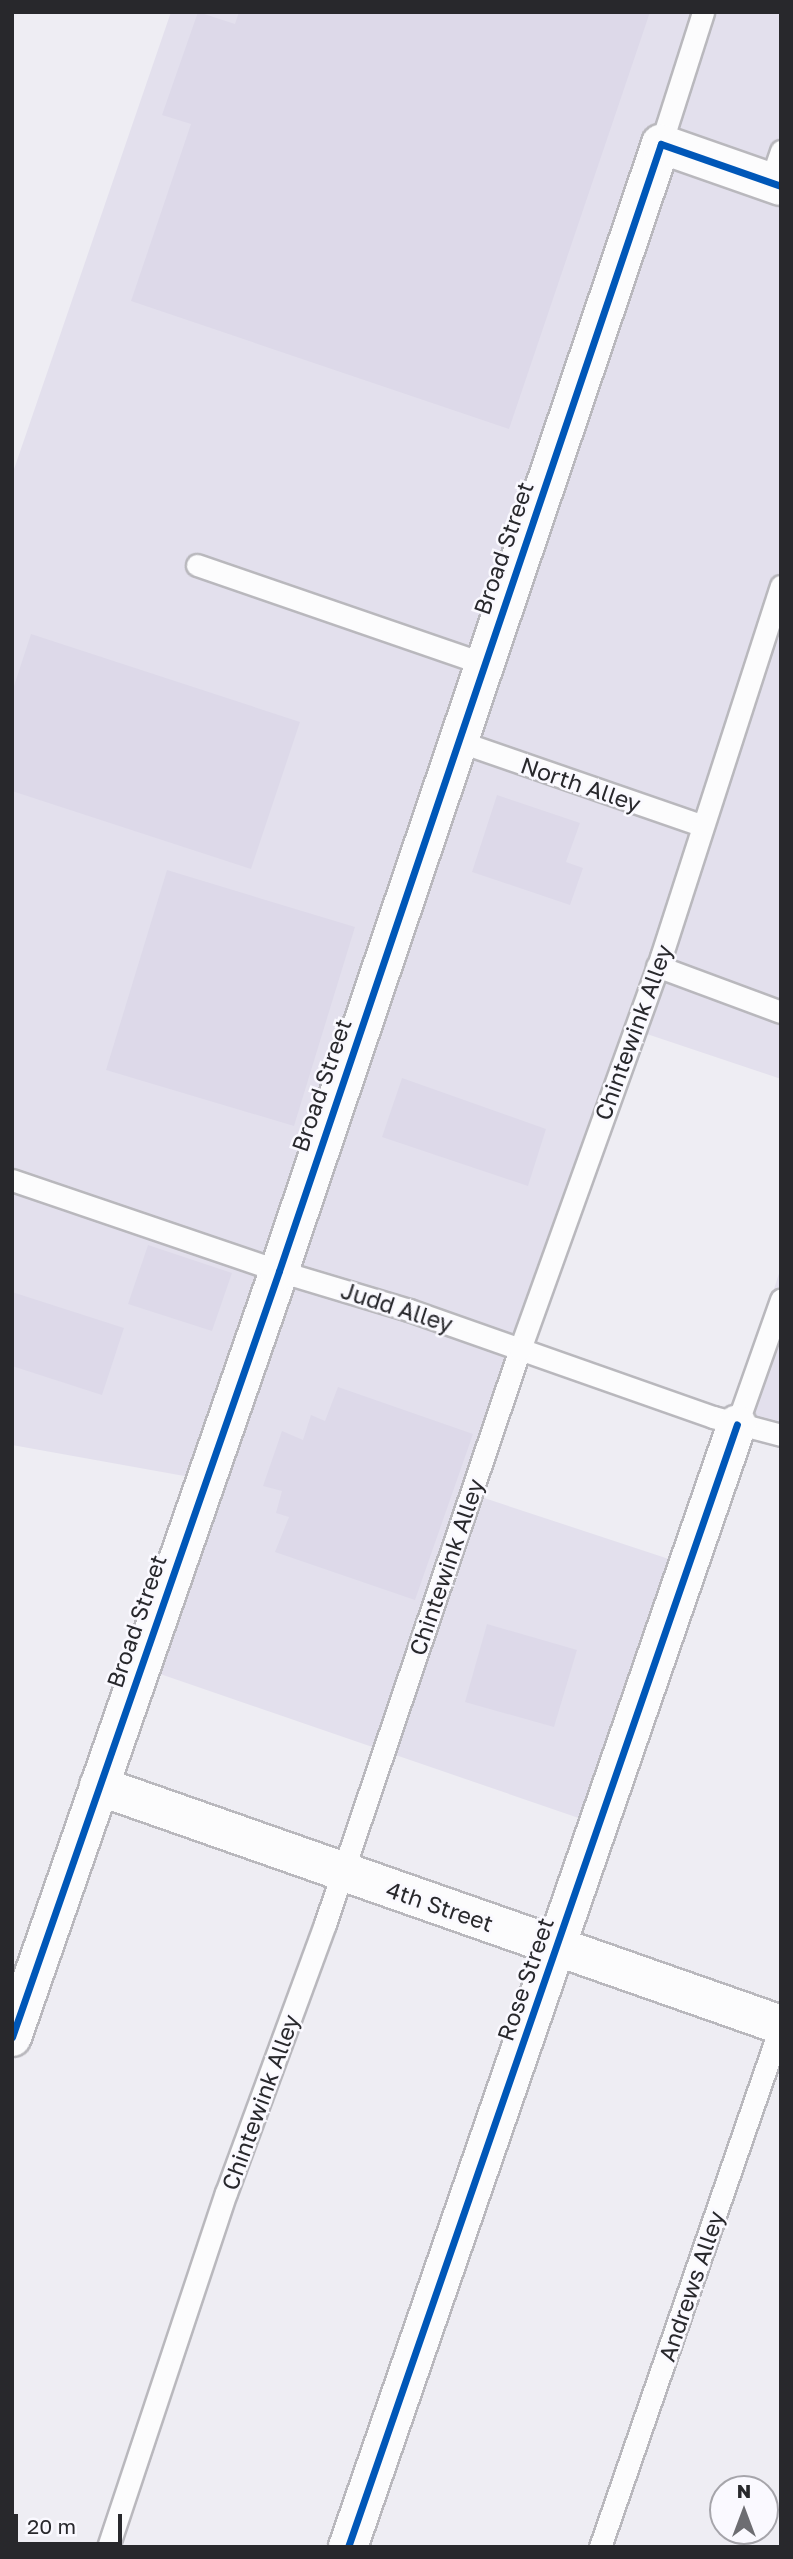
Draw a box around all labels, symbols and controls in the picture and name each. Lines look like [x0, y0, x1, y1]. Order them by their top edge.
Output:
street label: Broad Street [467, 478, 539, 618]
street label: North Alley [517, 751, 645, 817]
street label: Chintewink Alley [588, 940, 678, 1124]
street label: Broad Street [285, 1015, 357, 1155]
street label: Judd Alley [338, 1276, 456, 1338]
street label: Chintewink Alley [403, 1475, 489, 1659]
street label: Broad Street [100, 1551, 172, 1691]
street label: 4th Street [383, 1875, 497, 1937]
street label: Rose Street [491, 1914, 559, 2044]
street label: Chintewink Alley [215, 2010, 305, 2194]
street label: Andrews Alley [652, 2207, 730, 2365]
north arrow [709, 2475, 779, 2545]
text: N [737, 2479, 751, 2502]
scale bar [18, 2500, 126, 2544]
text: 20 m [27, 2513, 76, 2539]

